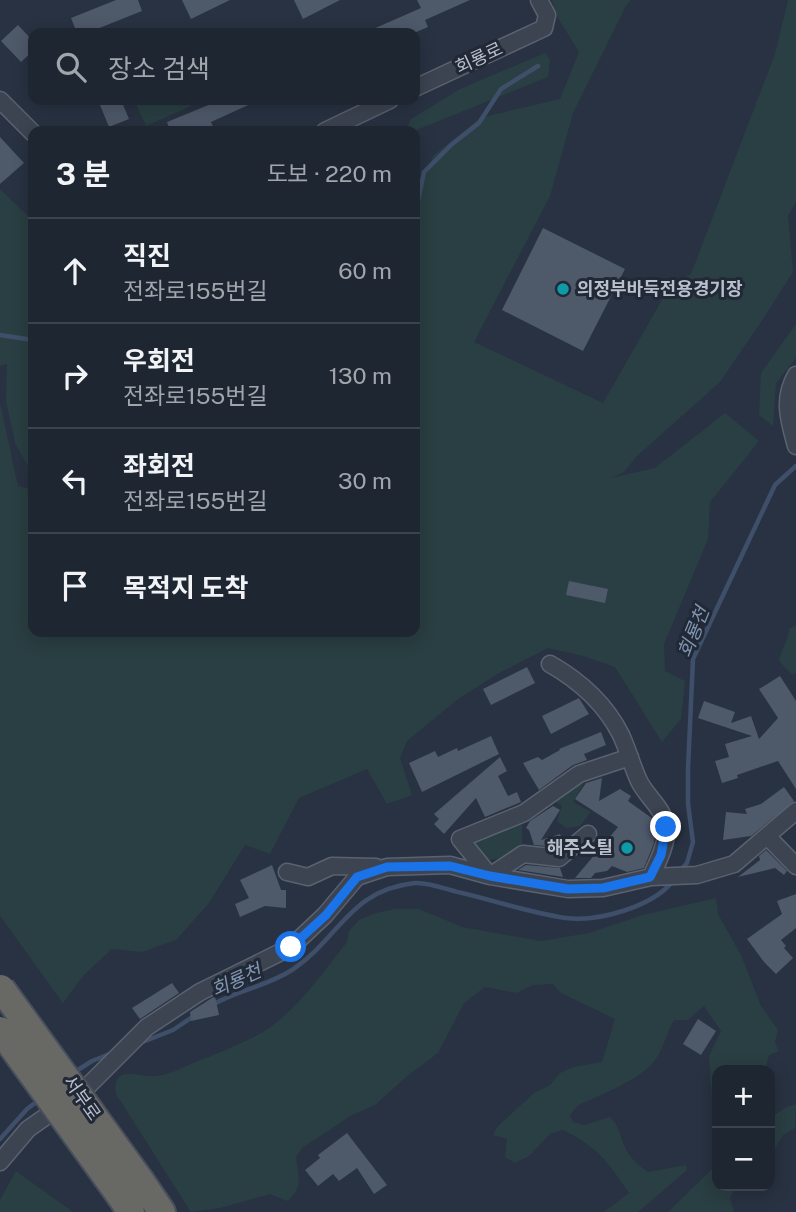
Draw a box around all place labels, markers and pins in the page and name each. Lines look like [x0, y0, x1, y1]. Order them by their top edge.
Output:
place label: 의정부바둑전용경기장 [577, 278, 743, 299]
marker: 의정부바둑전용경기장 [555, 281, 571, 297]
place label: 해주스틸 [547, 837, 613, 858]
marker: 해주스틸 [619, 840, 635, 856]

